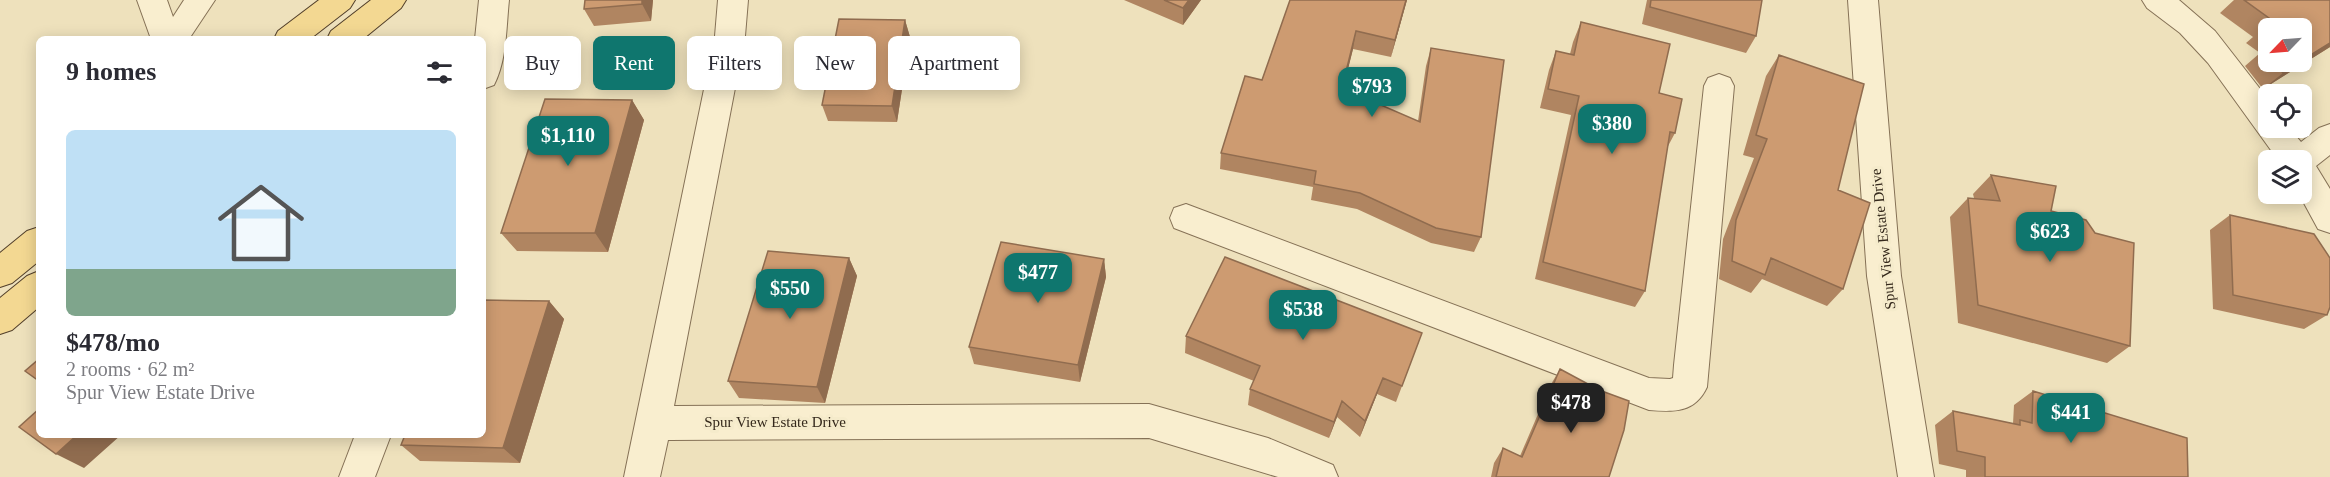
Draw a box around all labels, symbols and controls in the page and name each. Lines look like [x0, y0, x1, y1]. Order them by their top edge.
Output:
north arrow [2258, 18, 2312, 72]
map controls [2258, 18, 2312, 204]
chip: Buy [504, 36, 581, 90]
chip: Rent [593, 36, 675, 90]
chip: Filters [687, 36, 782, 90]
chip: New [794, 36, 876, 90]
chip: Apartment [888, 36, 1020, 90]
icon: filters [423, 56, 456, 89]
text: 9 homes [66, 57, 156, 86]
pin: $793 [1336, 67, 1408, 118]
text: $793 [1352, 75, 1392, 97]
button: locate [2258, 84, 2312, 138]
pin: $380 [1576, 104, 1648, 155]
text: $380 [1592, 112, 1632, 134]
pin: $1,110 [519, 116, 617, 167]
text: $1,110 [541, 124, 595, 146]
button: layers [2258, 150, 2312, 204]
street label: Spur View Estate Drive [1868, 167, 1898, 310]
icon: home [207, 169, 315, 277]
pin: $623 [2014, 212, 2086, 263]
text: $623 [2030, 220, 2070, 242]
pin: $477 [1002, 253, 1074, 304]
text: $477 [1018, 261, 1058, 283]
pin: $550 [754, 269, 826, 320]
text: $550 [770, 277, 810, 299]
pin: $538 [1267, 290, 1339, 341]
text: $538 [1283, 298, 1323, 320]
text: $478/mo [66, 328, 160, 357]
text: 2 rooms · 62 m² [66, 358, 194, 380]
text: Spur View Estate Drive [66, 381, 255, 403]
pin: $478 [1535, 383, 1607, 434]
text: $478 [1551, 391, 1591, 413]
pin: $441 [2035, 393, 2107, 444]
text: $441 [2051, 401, 2091, 423]
street label: Spur View Estate Drive [704, 414, 846, 430]

